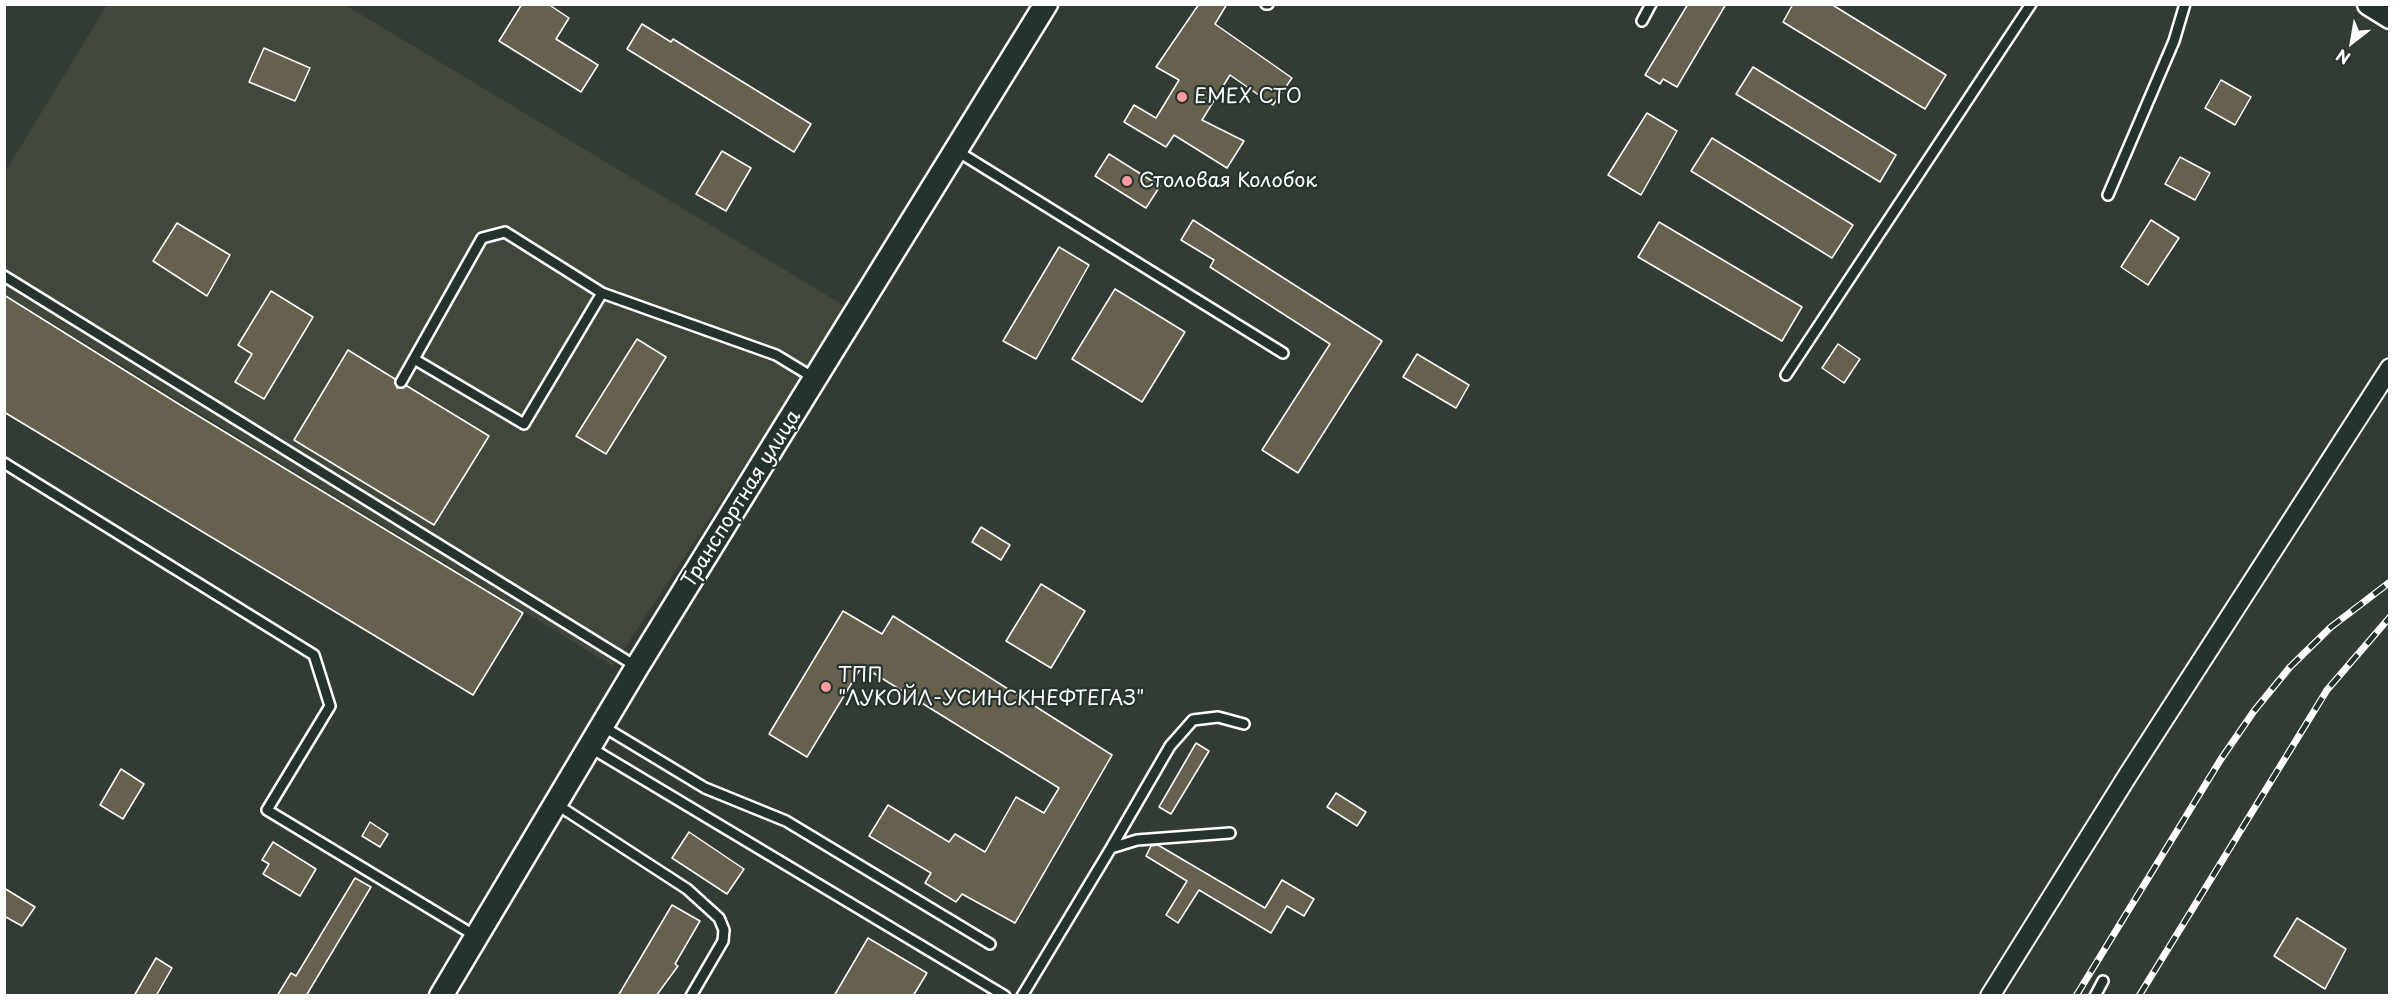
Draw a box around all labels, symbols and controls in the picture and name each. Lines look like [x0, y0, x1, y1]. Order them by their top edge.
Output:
north arrow [2322, 12, 2382, 72]
text: N [2331, 44, 2354, 71]
place label: EMEX СТО [1194, 85, 1302, 109]
marker: EMEX СТО [1175, 90, 1189, 104]
place label: Столовая Колобок [1139, 169, 1317, 193]
marker: Столовая Колобок [1120, 174, 1134, 188]
street label: Транспортная улица [678, 406, 806, 592]
place label: ТПП "ЛУКОЙЛ-УСИНСКНЕФТЕГАЗ" [838, 664, 1144, 711]
marker: ТПП "ЛУКОЙЛ-УСИНСКНЕФТЕГАЗ" [819, 680, 833, 694]

